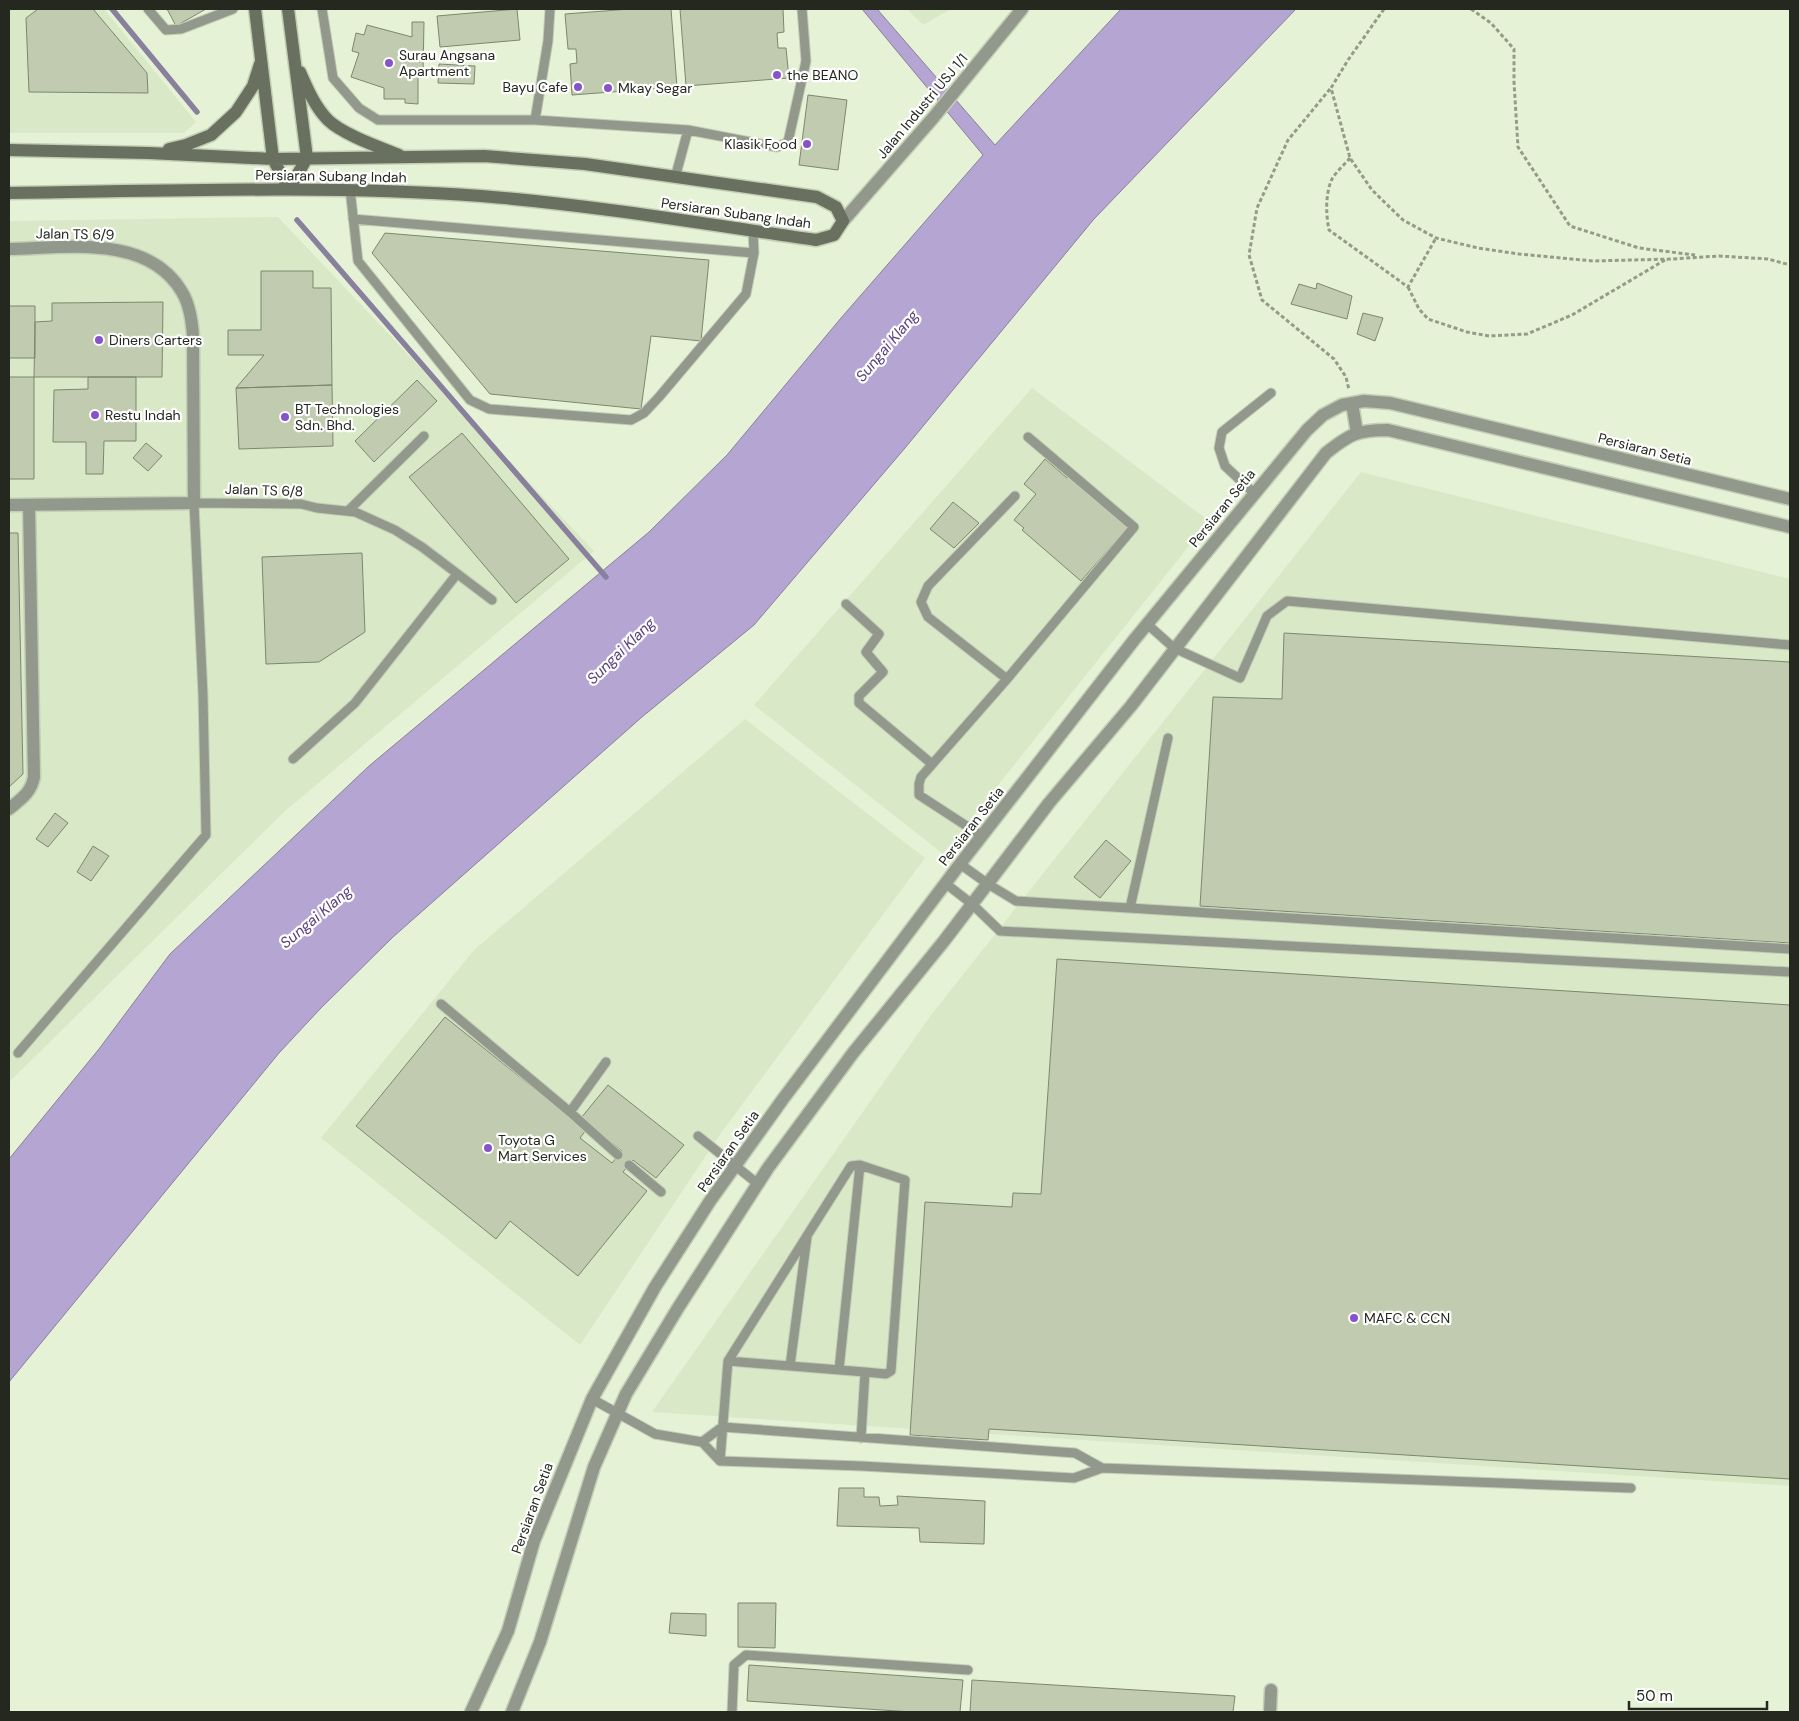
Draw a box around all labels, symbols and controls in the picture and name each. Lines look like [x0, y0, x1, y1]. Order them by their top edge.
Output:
place label: Surau Angsana Apartment [399, 46, 495, 80]
street label: Jalan Industri USJ 1/1 [873, 50, 971, 162]
marker: Surau Angsana Apartment [383, 57, 395, 69]
place label: the BEANO [787, 66, 859, 84]
marker: the BEANO [771, 69, 783, 81]
place label: Bayu Cafe [503, 78, 568, 96]
place label: Mkay Segar [618, 79, 692, 97]
marker: Bayu Cafe [572, 81, 584, 93]
marker: Mkay Segar [602, 82, 614, 94]
place label: Klasik Food [724, 135, 797, 153]
marker: Klasik Food [801, 138, 813, 150]
street label: Persiaran Subang Indah [255, 166, 407, 186]
street label: Persiaran Subang Indah [660, 194, 812, 232]
street label: Jalan TS 6/9 [36, 224, 115, 244]
water label: Sungai Klang [851, 305, 923, 386]
place label: Diners Carters [109, 331, 202, 349]
marker: Diners Carters [93, 334, 105, 346]
place label: BT Technologies Sdn. Bhd. [295, 400, 399, 434]
place label: Restu Indah [105, 406, 181, 424]
marker: Restu Indah [89, 409, 101, 421]
marker: BT Technologies Sdn. Bhd. [279, 411, 291, 423]
street label: Persiaran Setia [1596, 429, 1694, 469]
street label: Persiaran Setia [1185, 465, 1259, 551]
street label: Jalan TS 6/8 [225, 480, 303, 500]
water label: Sungai Klang [582, 613, 660, 689]
street label: Persiaran Setia [934, 783, 1008, 869]
water label: Sungai Klang [276, 881, 357, 953]
street label: Persiaran Setia [693, 1107, 763, 1195]
place label: Toyota G Mart Services [498, 1131, 587, 1165]
marker: Toyota G Mart Services [482, 1142, 494, 1154]
place label: MAFC & CCN [1364, 1309, 1450, 1327]
marker: MAFC & CCN [1348, 1312, 1360, 1324]
street label: Persiaran Setia [507, 1460, 557, 1556]
scale bar [1629, 1678, 1766, 1710]
text: 50 m [1636, 1686, 1673, 1706]

